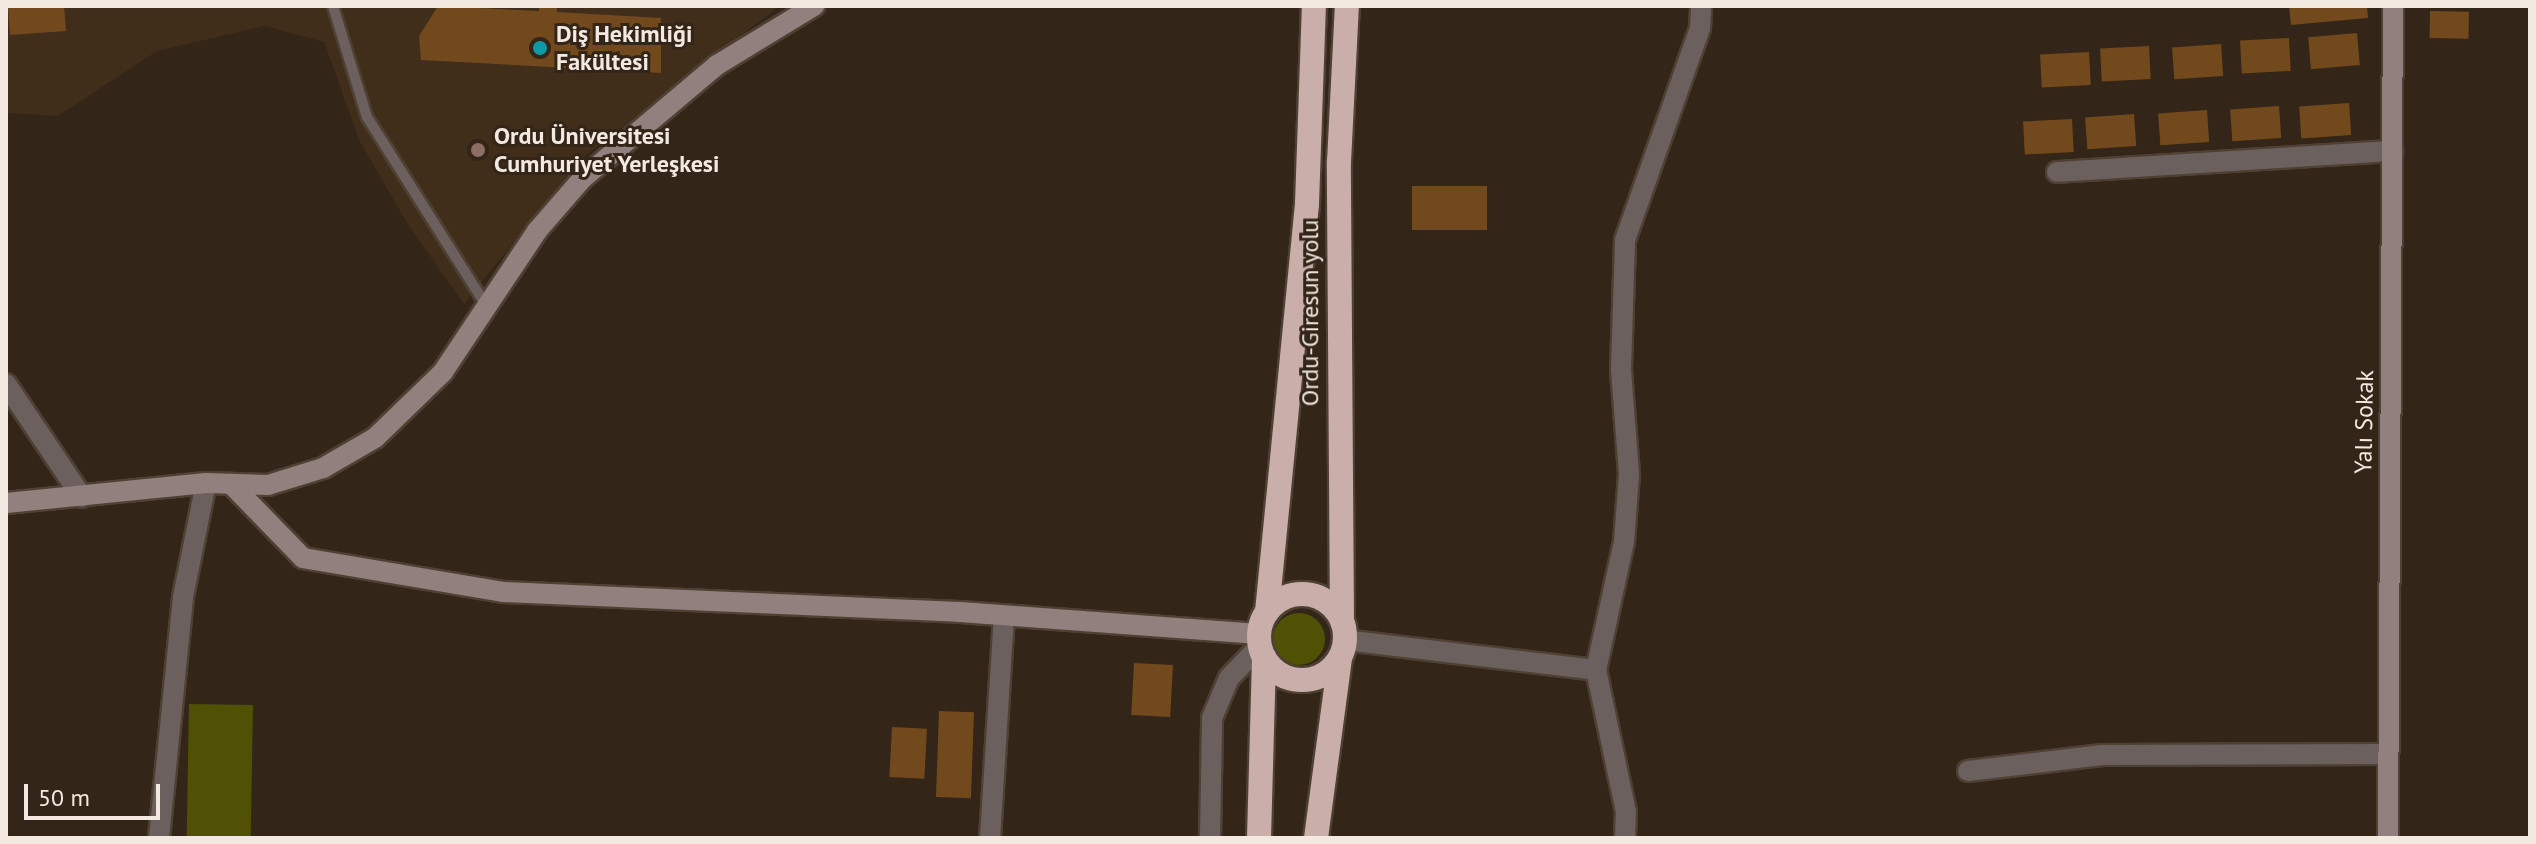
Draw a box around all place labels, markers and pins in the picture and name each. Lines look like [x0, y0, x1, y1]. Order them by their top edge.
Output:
place label: Diş Hekimliği Fakültesi [556, 20, 692, 76]
marker: Diş Hekimliği Fakültesi [531, 39, 549, 57]
place label: Ordu Üniversitesi Cumhuriyet Yerleşkesi [494, 122, 720, 178]
marker: Ordu Üniversitesi Cumhuriyet Yerleşkesi [469, 141, 487, 159]

